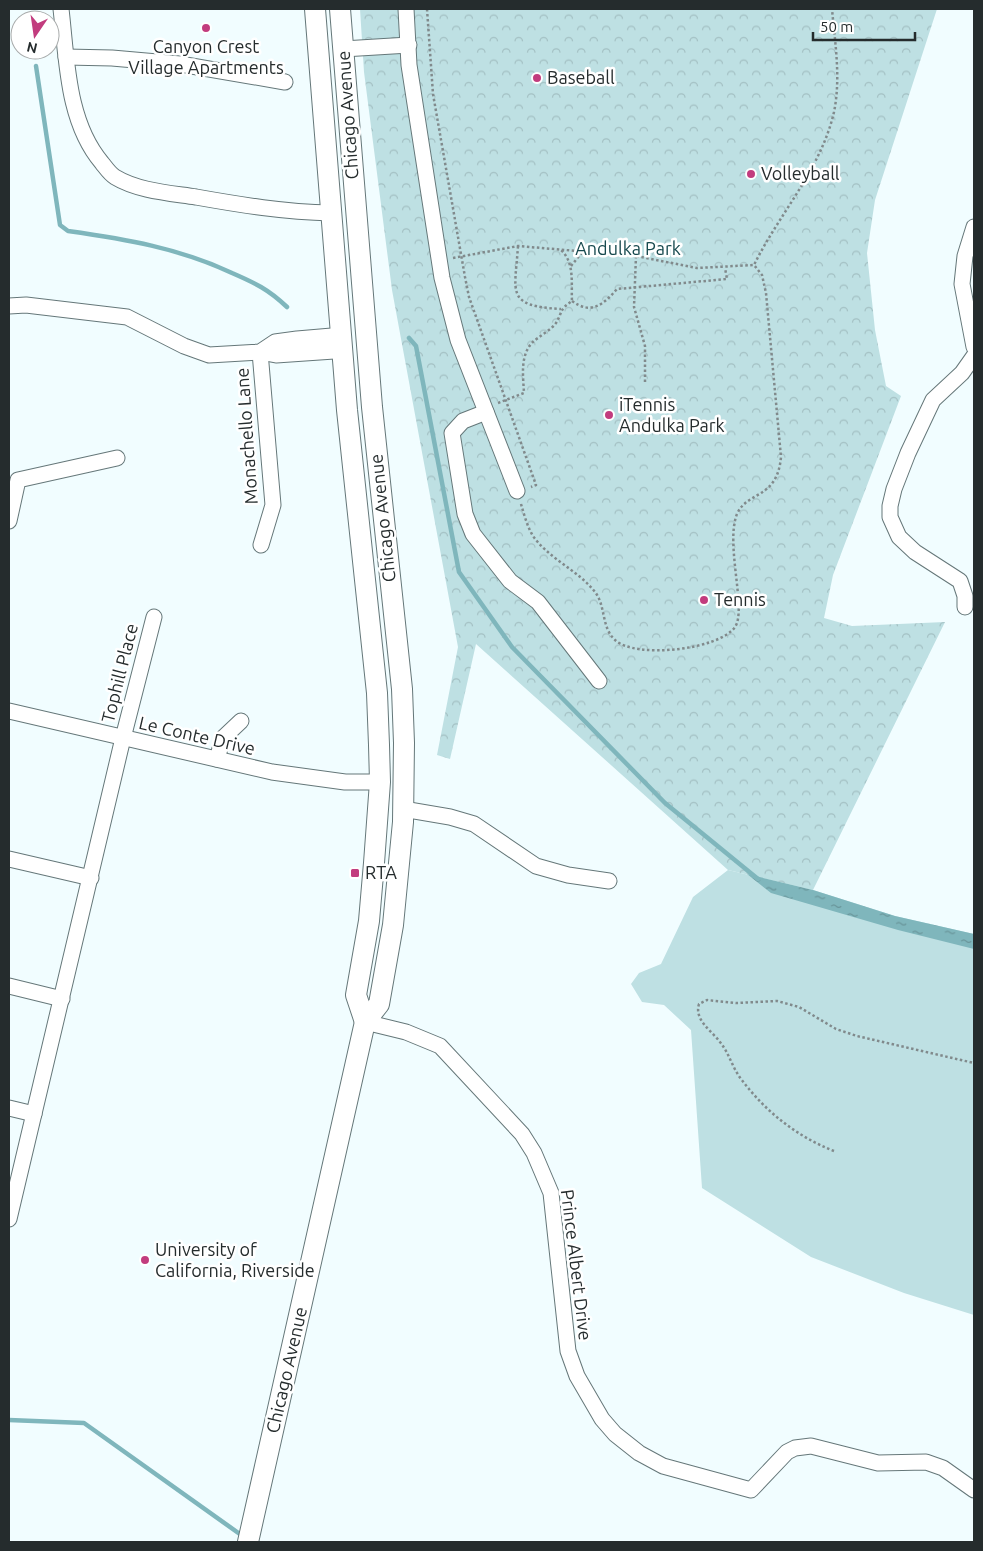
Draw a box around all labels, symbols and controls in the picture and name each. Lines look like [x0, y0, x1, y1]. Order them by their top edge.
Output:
north arrow [10, 10, 60, 60]
scale bar [813, 10, 916, 42]
text: 50 m [820, 18, 853, 35]
marker: Canyon Crest Village Apartments [200, 22, 212, 34]
place label: Canyon Crest Village Apartments [128, 36, 284, 77]
text: N [25, 39, 39, 57]
street label: Chicago Avenue [333, 50, 361, 180]
place label: Baseball [547, 67, 615, 87]
marker: Baseball [531, 72, 543, 84]
place label: Volleyball [761, 163, 840, 183]
marker: Volleyball [745, 168, 757, 180]
park label: Andulka Park [575, 238, 681, 258]
street label: Monachello Lane [231, 367, 261, 505]
place label: iTennis Andulka Park [619, 394, 725, 435]
marker: iTennis Andulka Park [603, 409, 615, 421]
street label: Chicago Avenue [365, 453, 399, 583]
place label: Tennis [714, 589, 766, 609]
marker: Tennis [698, 594, 710, 606]
street label: Tophill Place [97, 621, 141, 724]
street label: Le Conte Drive [137, 712, 257, 758]
place label: RTA [365, 862, 397, 882]
marker: RTA [349, 867, 361, 879]
street label: Prince Albert Drive [558, 1188, 596, 1342]
place label: University of California, Riverside [155, 1239, 315, 1280]
marker: University of California, Riverside [139, 1254, 151, 1266]
street label: Chicago Avenue [262, 1305, 310, 1435]

